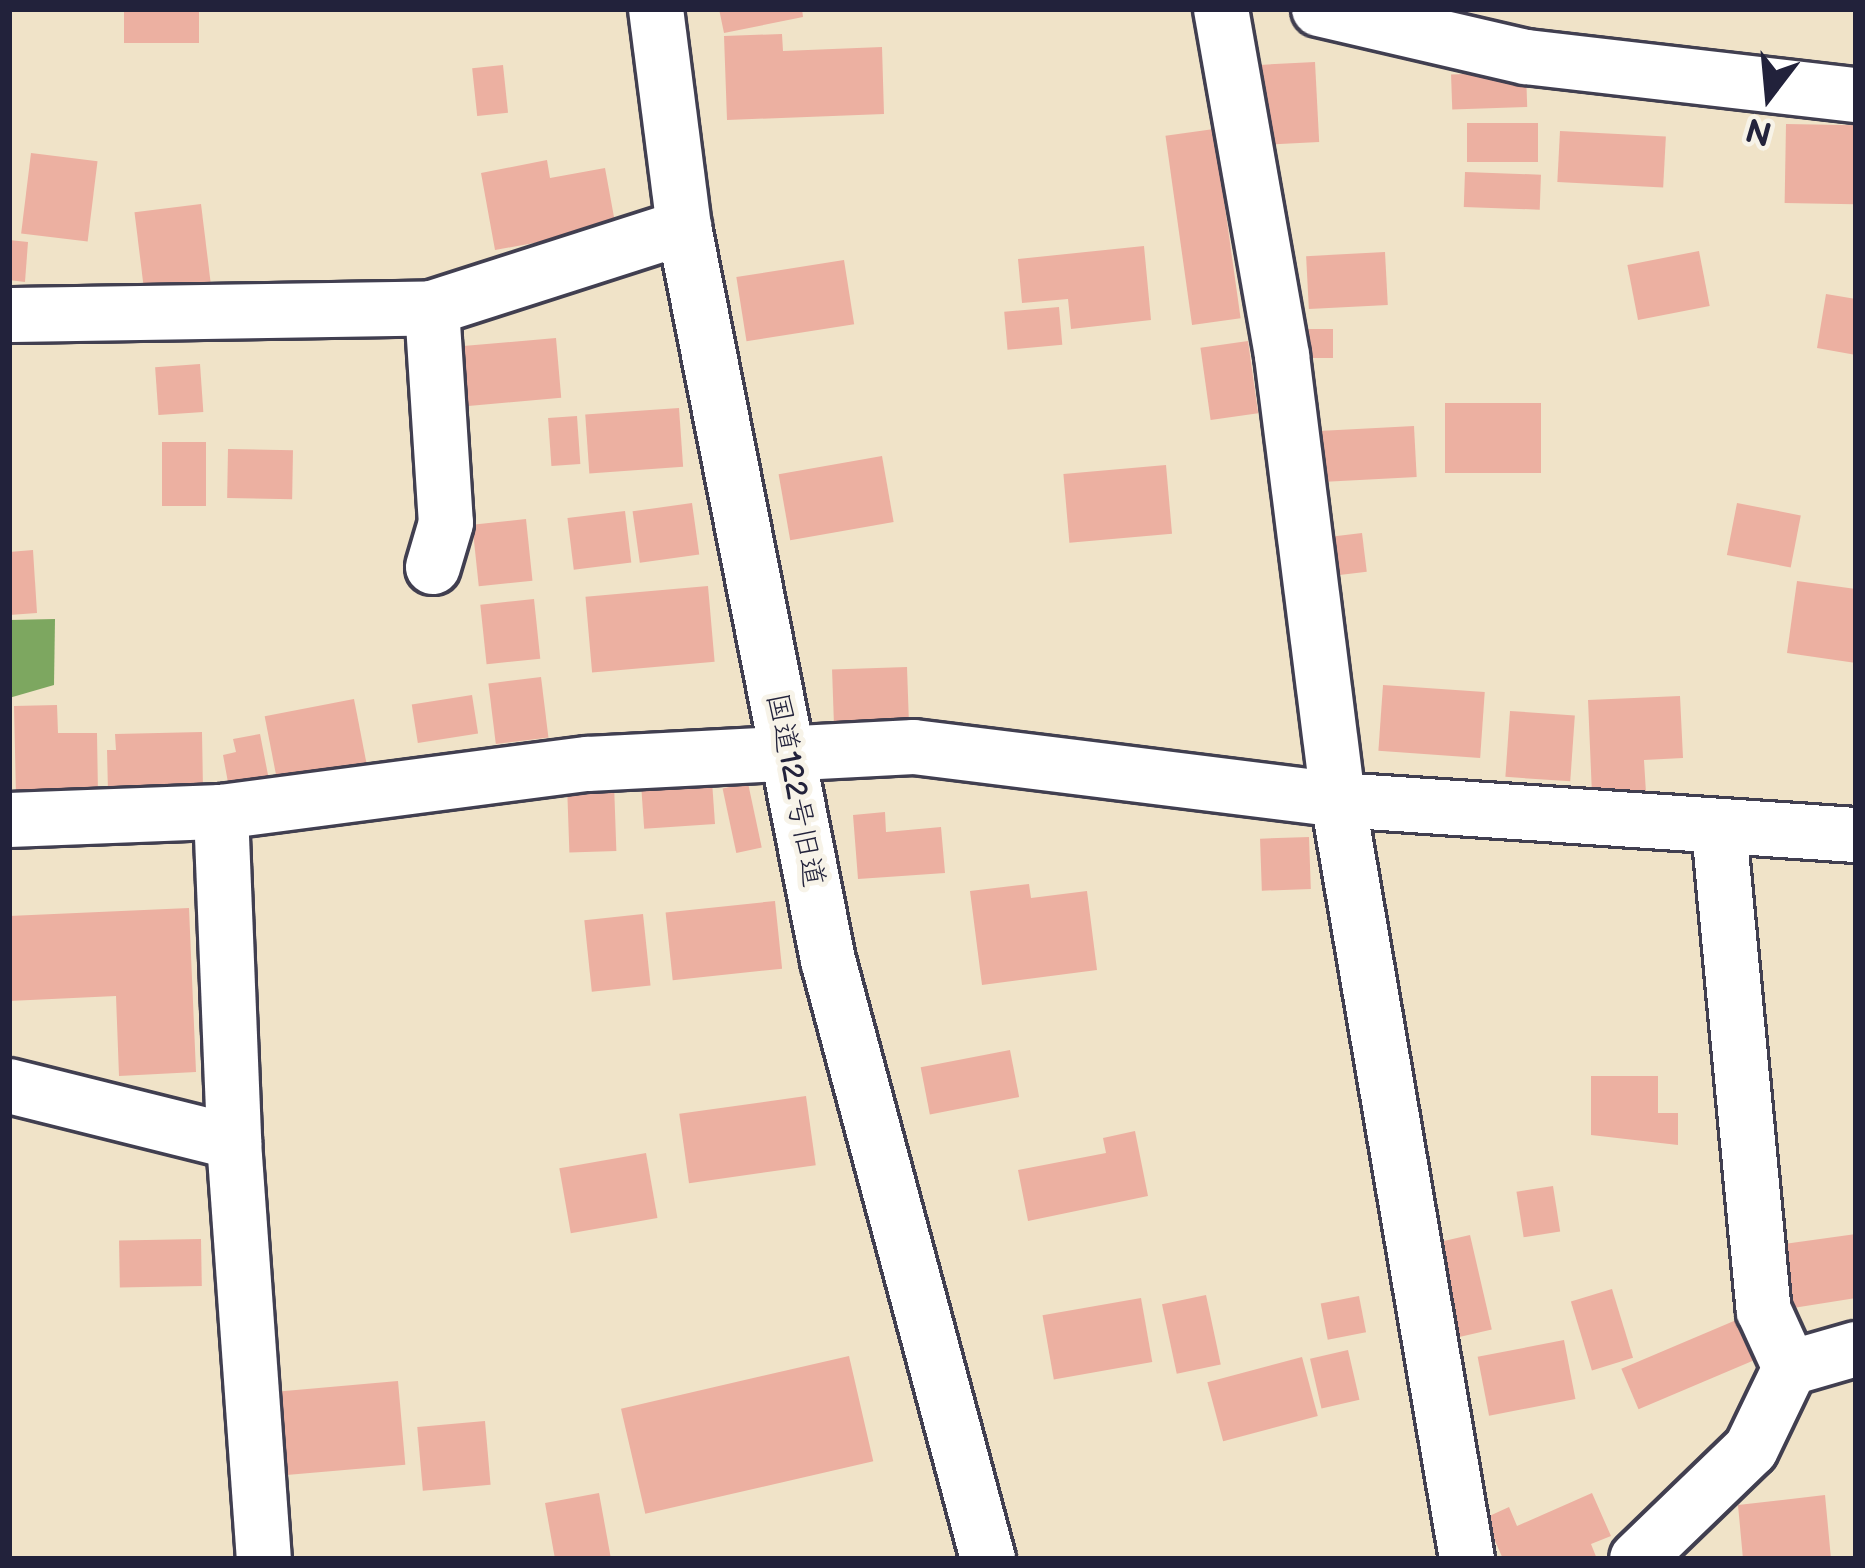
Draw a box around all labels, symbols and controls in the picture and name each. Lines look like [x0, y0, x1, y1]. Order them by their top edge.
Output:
north arrow [1709, 36, 1829, 156]
text: N [1742, 108, 1777, 153]
street label: 国道122号旧道 [759, 690, 831, 890]

